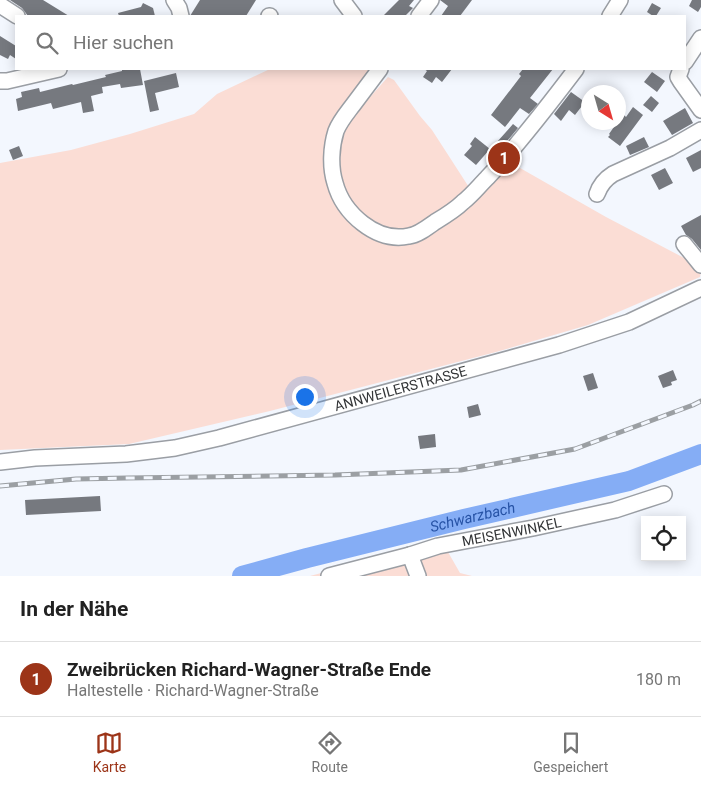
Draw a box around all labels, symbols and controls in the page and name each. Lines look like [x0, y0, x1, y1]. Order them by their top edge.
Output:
search box [15, 15, 686, 70]
icon: search [33, 29, 61, 57]
text: Hier suchen [73, 31, 174, 54]
north arrow [581, 85, 626, 130]
pin: 1 [488, 139, 520, 177]
street label: ANNWEILERSTRASSE [333, 363, 469, 414]
your location [292, 384, 318, 410]
water label: Schwarzbach [428, 498, 517, 536]
street label: MEISENWINKEL [461, 514, 563, 549]
map controls [641, 516, 686, 561]
button: locate [641, 516, 686, 561]
text: In der Nähe [20, 597, 128, 621]
text: Zweibrücken Richard-Wagner-Straße Ende [67, 658, 431, 681]
text: 1 [31, 670, 41, 689]
text: 180 m [636, 670, 681, 689]
text: Haltestelle · Richard-Wagner-Straße [67, 681, 319, 700]
tab: Karte [93, 729, 126, 775]
tab: Route [312, 729, 348, 775]
tab: Gespeichert [533, 729, 608, 775]

